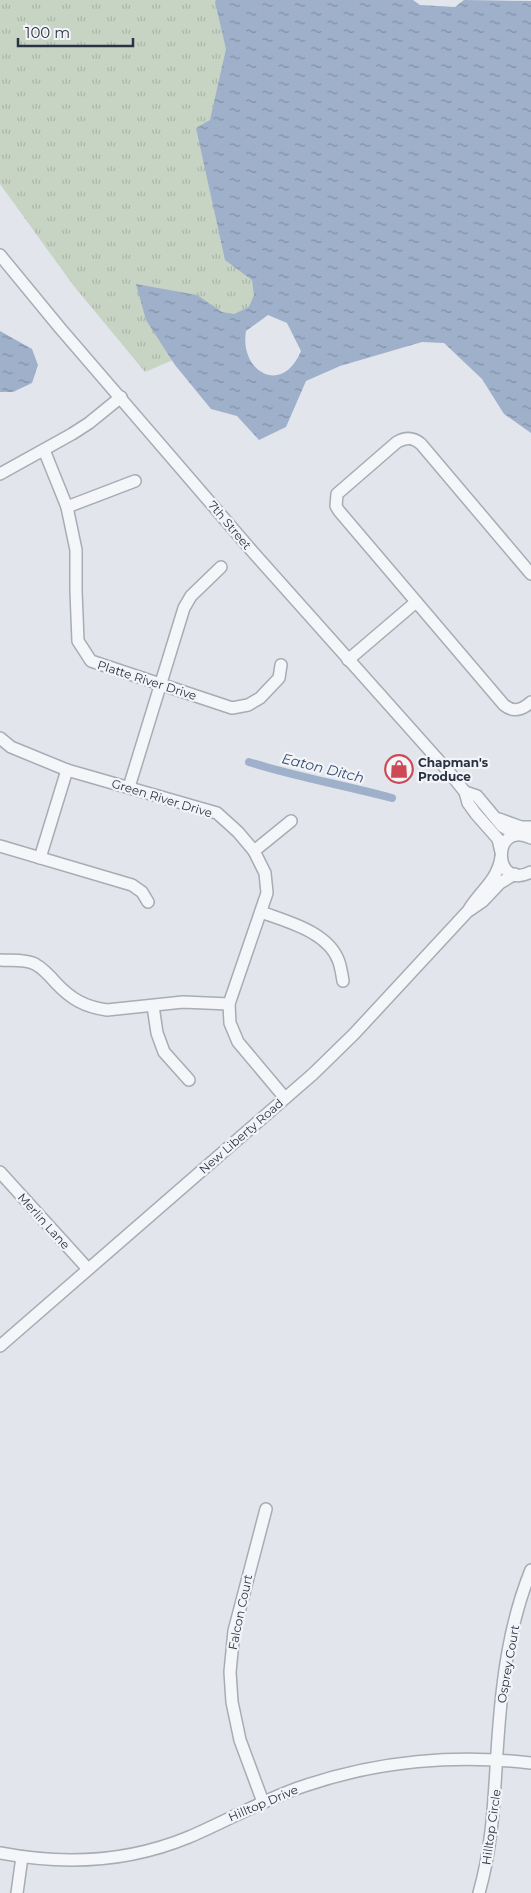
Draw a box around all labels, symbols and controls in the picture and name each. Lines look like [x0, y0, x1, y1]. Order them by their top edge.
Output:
scale bar [18, 15, 132, 47]
text: 100 m [25, 23, 70, 42]
street label: 7th Street [205, 497, 255, 553]
street label: Platte River Drive [95, 657, 199, 703]
water label: Eaton Ditch [280, 749, 366, 787]
shop icon: Chapman's Produce [384, 754, 414, 784]
place label: Chapman's Produce [418, 755, 489, 784]
street label: Green River Drive [110, 776, 214, 820]
street label: New Liberty Road [196, 1095, 286, 1177]
street label: Merlin Lane [15, 1190, 73, 1252]
street label: Falcon Court [225, 1573, 255, 1651]
street label: Osprey Court [494, 1624, 522, 1704]
street label: Hilltop Drive [226, 1782, 300, 1824]
street label: Hilltop Circle [478, 1788, 504, 1866]

